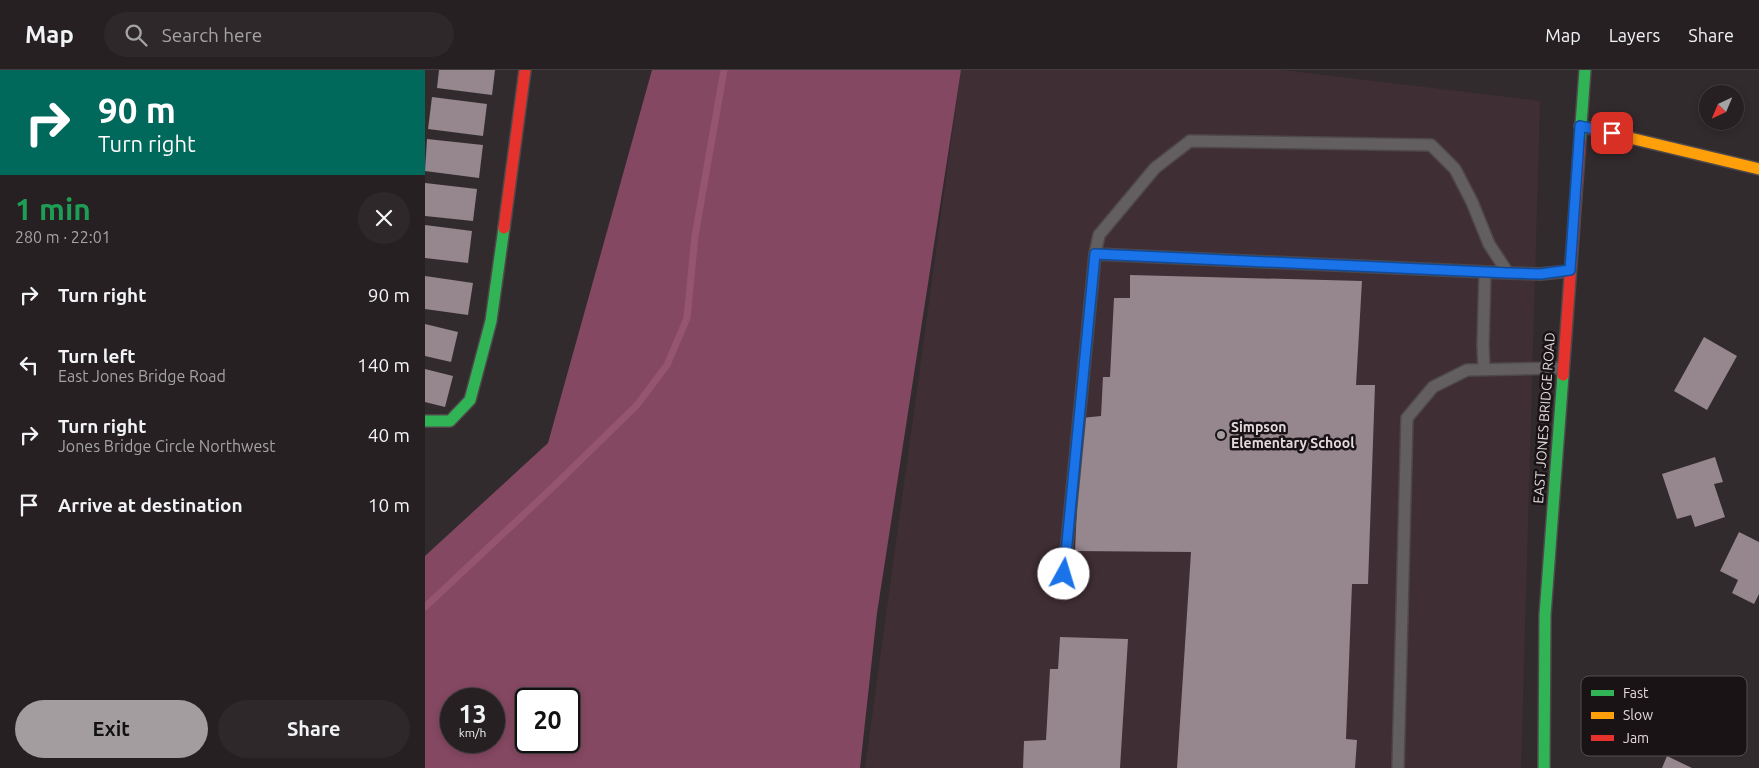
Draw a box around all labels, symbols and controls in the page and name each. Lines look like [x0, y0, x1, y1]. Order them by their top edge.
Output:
search box [104, 12, 454, 57]
text: Map [25, 21, 74, 48]
icon: search [122, 21, 150, 49]
text: Search here [162, 24, 262, 46]
text: Map [1545, 25, 1581, 45]
text: Layers [1609, 25, 1660, 45]
text: Share [1688, 25, 1734, 45]
north arrow [1699, 85, 1744, 130]
map controls [1699, 85, 1744, 130]
icon: right [15, 90, 80, 155]
text: 90 m [98, 90, 176, 130]
pin [1591, 112, 1633, 154]
icon: arrive [1598, 119, 1626, 147]
text: Turn right [98, 131, 196, 156]
text: 1 min [15, 192, 91, 226]
button: close [358, 192, 410, 244]
text: 280 m · 22:01 [15, 228, 111, 246]
icon: right [15, 281, 43, 309]
text: Turn right [58, 284, 146, 306]
text: 90 m [368, 284, 410, 306]
street label: EAST JONES BRIDGE ROAD [1530, 332, 1558, 504]
text: Turn left [58, 345, 136, 367]
icon: left [15, 351, 43, 379]
text: 140 m [357, 354, 410, 376]
text: East Jones Bridge Road [58, 367, 226, 385]
text: Turn right [58, 415, 146, 437]
place label: Simpson Elementary School [1231, 419, 1354, 451]
icon: right [15, 421, 43, 449]
text: 40 m [368, 424, 410, 446]
marker: Simpson Elementary School [1215, 429, 1227, 441]
text: Jones Bridge Circle Northwest [58, 437, 276, 455]
icon: arrive [15, 491, 43, 519]
text: Arrive at destination [58, 494, 243, 516]
text: 10 m [368, 494, 410, 516]
position arrow [1037, 547, 1089, 599]
legend [1581, 676, 1747, 756]
text: Fast [1623, 685, 1649, 701]
speed limit sign: 20 [515, 688, 580, 753]
button: Exit [15, 700, 208, 758]
button: Share [218, 700, 410, 758]
text: 13 [458, 700, 487, 728]
text: Slow [1623, 707, 1653, 723]
text: km/h [459, 726, 486, 739]
text: Jam [1623, 730, 1649, 746]

